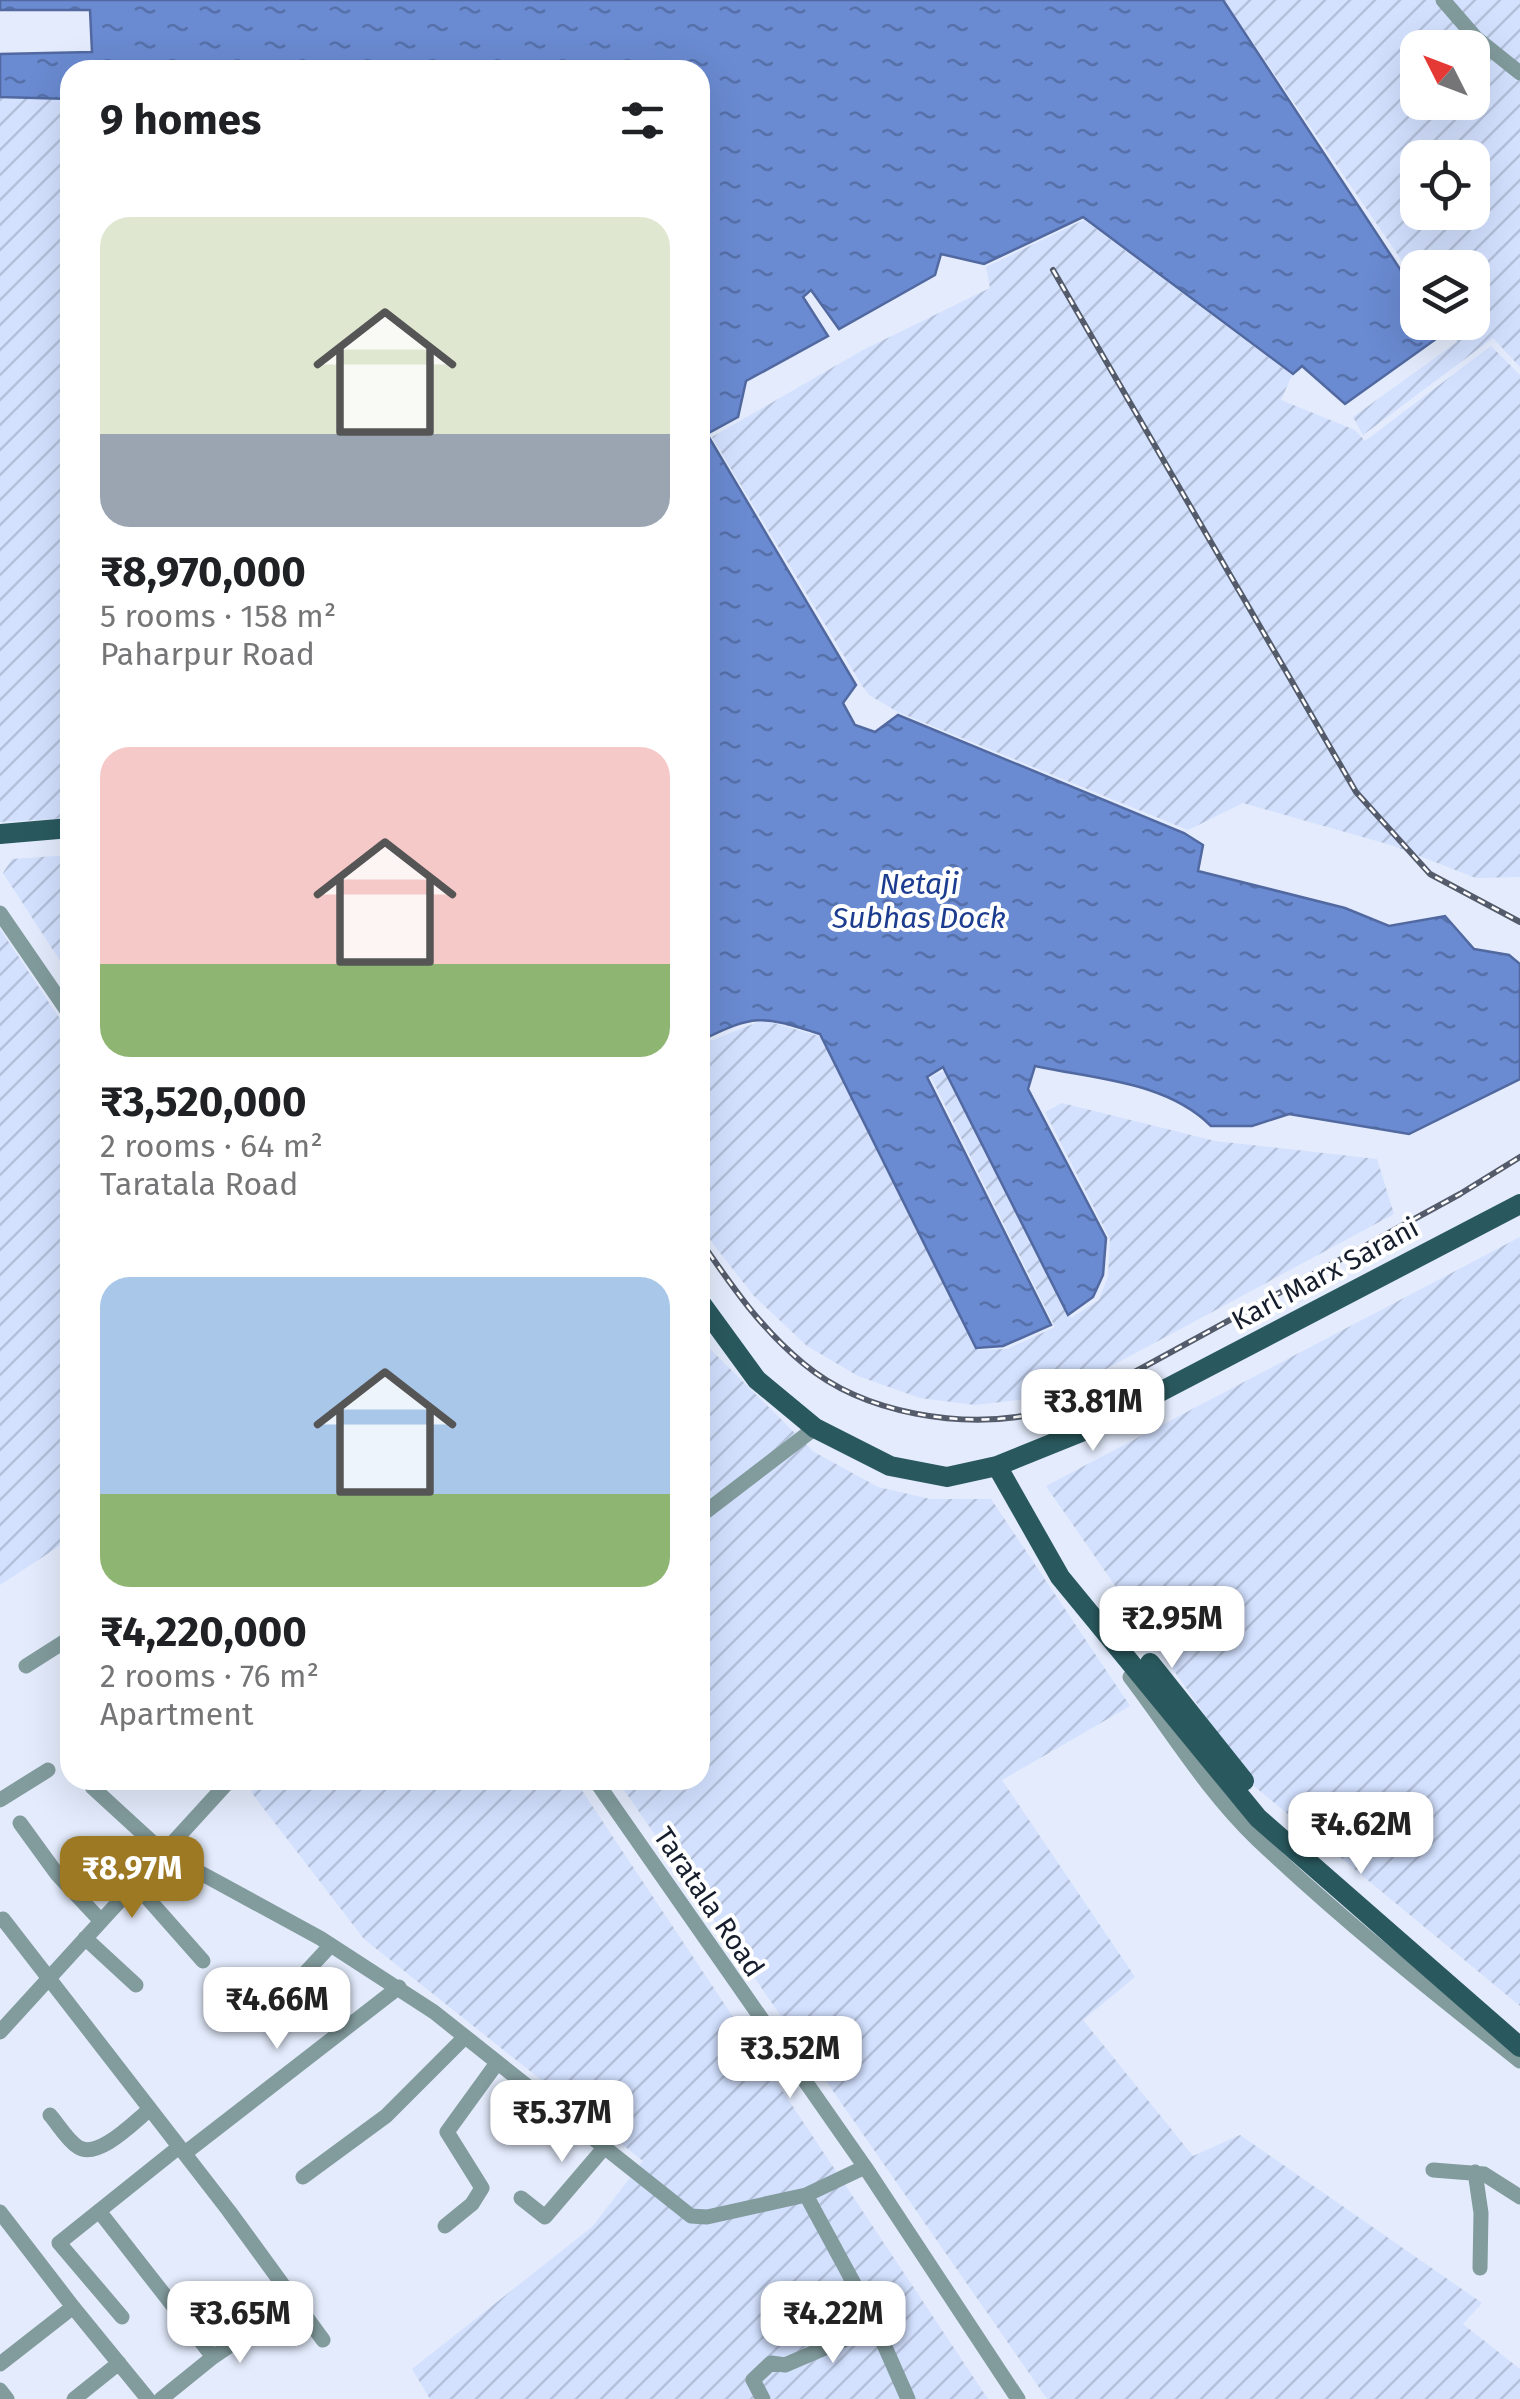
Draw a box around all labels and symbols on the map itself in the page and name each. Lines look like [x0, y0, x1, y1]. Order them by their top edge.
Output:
north arrow [1400, 30, 1490, 120]
water label: Netaji Subhas Dock [831, 866, 1006, 936]
street label: Karl Marx Sarani [1226, 1211, 1424, 1337]
pin: ₹3.81M [1012, 1369, 1174, 1454]
pin: ₹2.95M [1091, 1586, 1253, 1671]
pin: ₹4.62M [1280, 1792, 1442, 1877]
street label: Taratala Road [647, 1821, 771, 1983]
pin: ₹8.97M [51, 1836, 213, 1921]
pin: ₹4.66M [196, 1967, 358, 2052]
pin: ₹3.52M [709, 2016, 871, 2101]
pin: ₹5.37M [481, 2080, 643, 2165]
pin: ₹3.65M [159, 2281, 321, 2366]
pin: ₹4.22M [752, 2281, 914, 2366]

